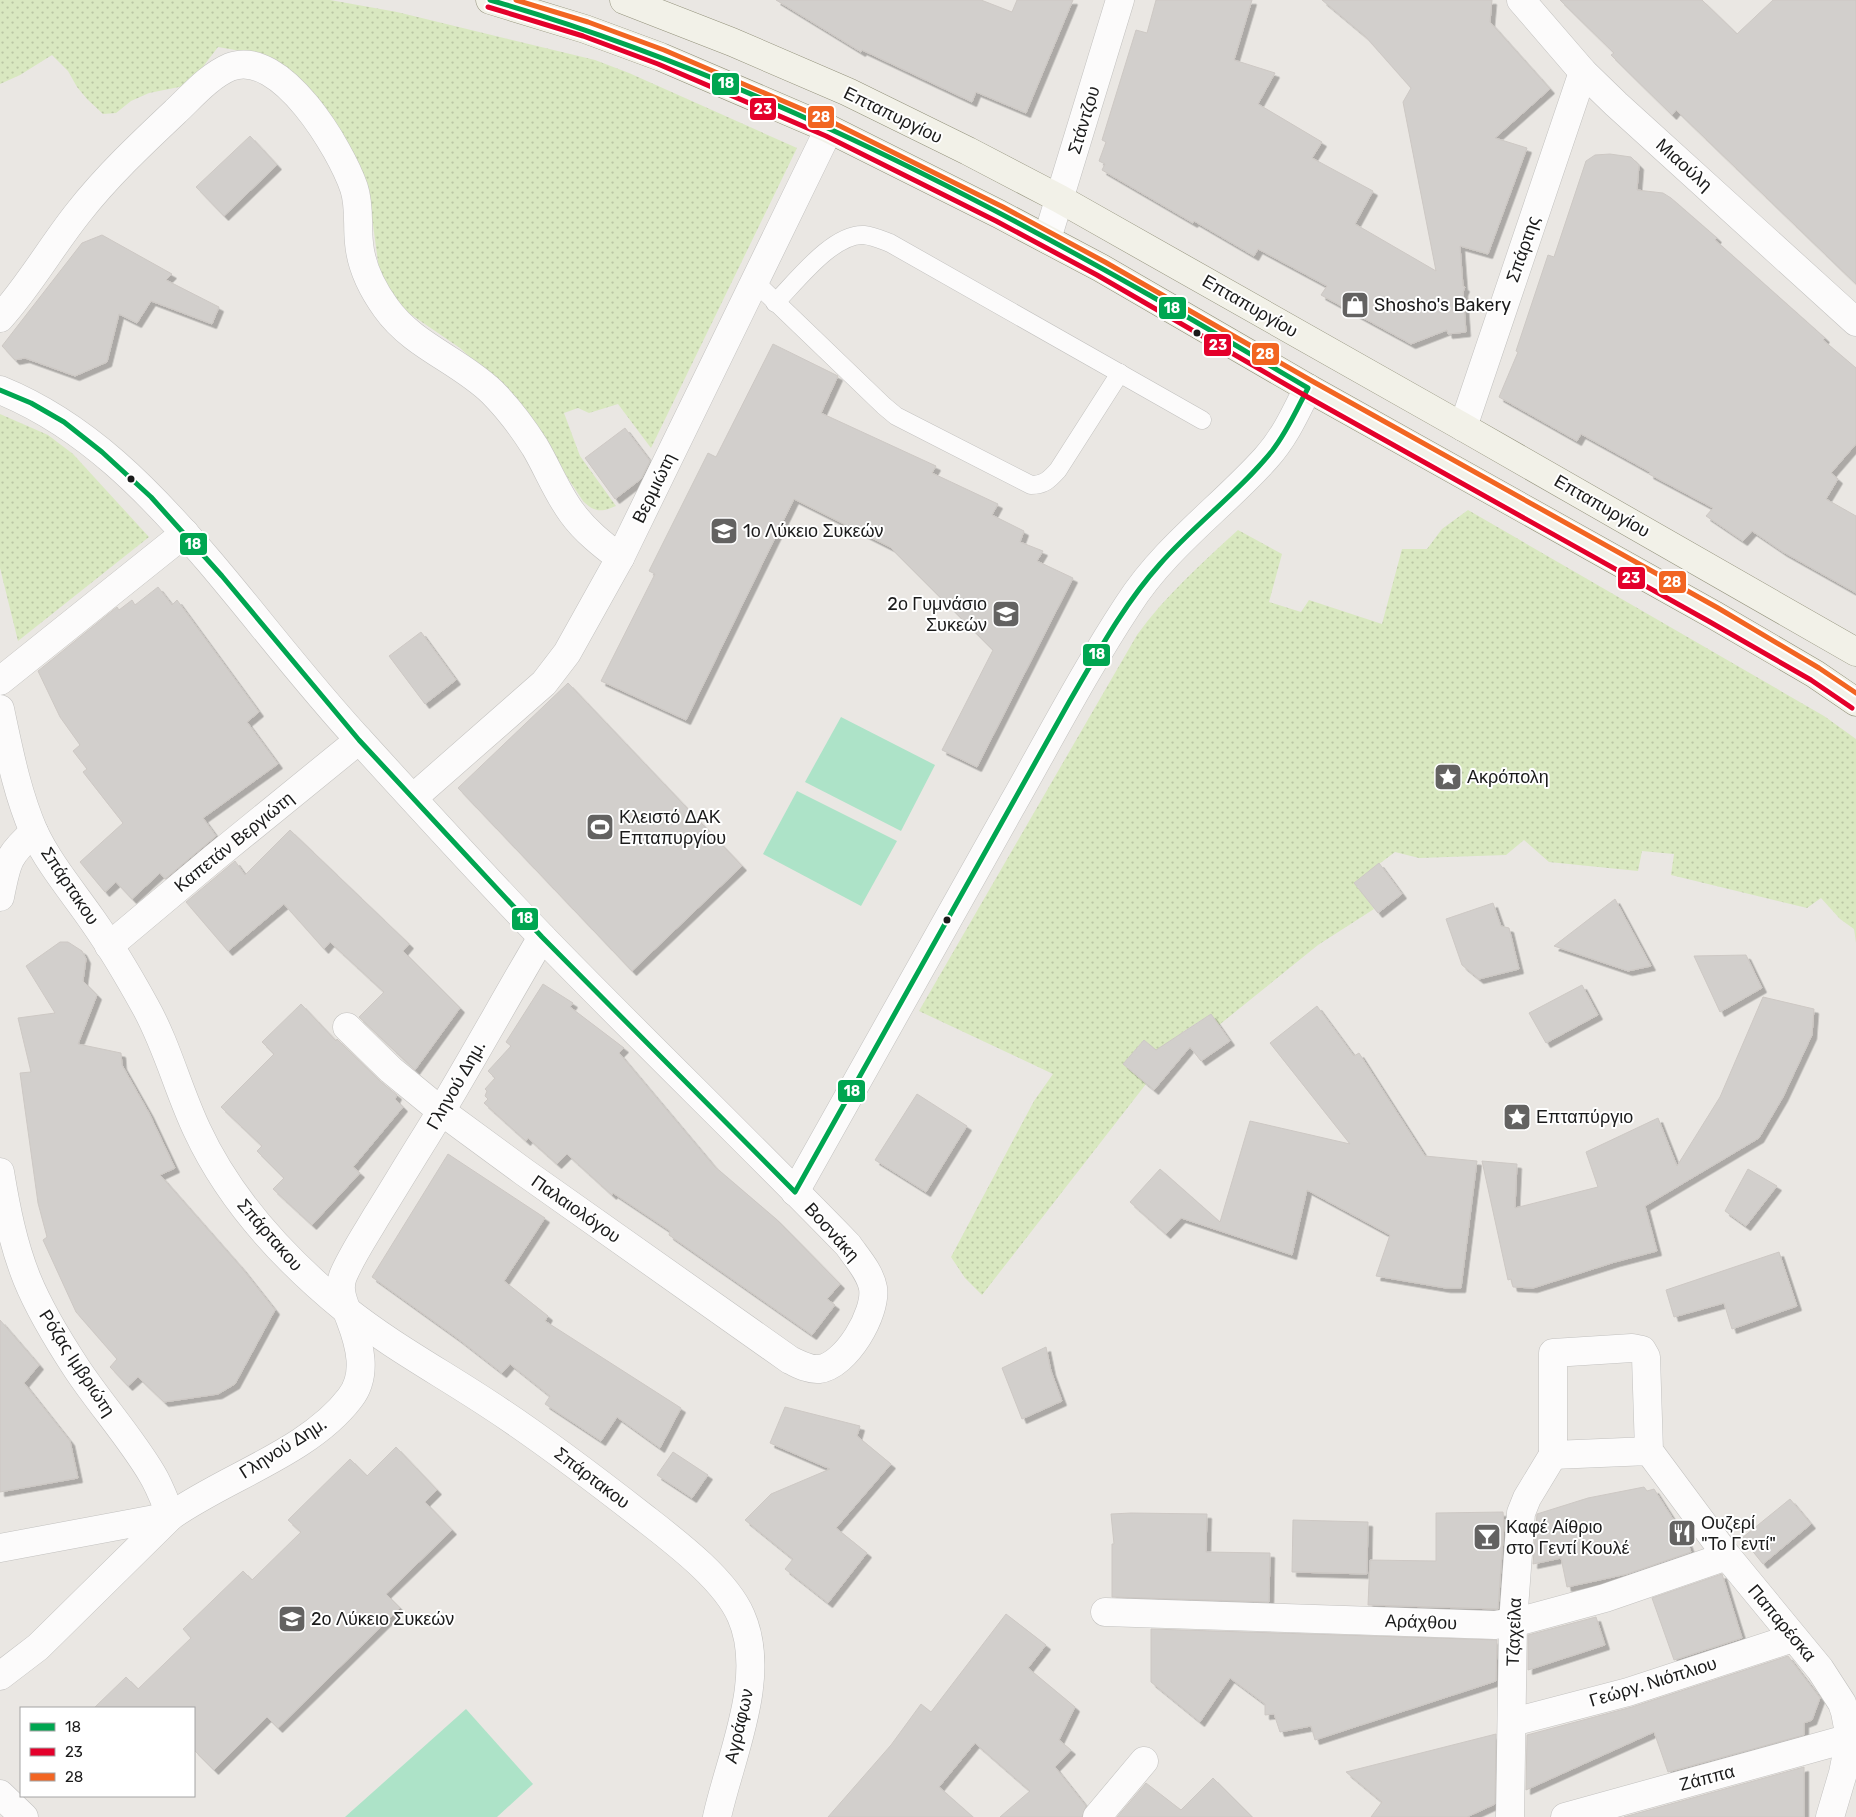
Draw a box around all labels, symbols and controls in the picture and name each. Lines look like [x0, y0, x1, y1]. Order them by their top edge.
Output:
line badge: 18 [711, 72, 740, 96]
text: 18 [718, 75, 734, 92]
street label: Επταπυργίου [840, 82, 946, 148]
street label: Στάντζου [1063, 83, 1105, 157]
line badge: 23 [749, 97, 777, 121]
text: 23 [754, 101, 772, 118]
line badge: 28 [807, 105, 835, 129]
text: 28 [812, 109, 830, 126]
street label: Μιαούλη [1651, 134, 1717, 196]
street label: Σπάρτης [1501, 213, 1545, 285]
street label: Επταπυργίου [1198, 270, 1302, 342]
shop icon: Shosho's Bakery [1340, 290, 1370, 320]
place label: Shosho's Bakery [1374, 294, 1511, 316]
line badge: 18 [1158, 296, 1187, 320]
text: 18 [1164, 300, 1180, 317]
unlabelled marker [1192, 328, 1202, 338]
line badge: 23 [1203, 333, 1232, 357]
text: 23 [1209, 337, 1227, 354]
line badge: 28 [1251, 342, 1280, 366]
text: 28 [1256, 346, 1274, 363]
street label: Βερμιώτη [628, 449, 680, 527]
street label: Επταπυργίου [1550, 470, 1654, 542]
unlabelled marker [126, 474, 136, 484]
school or university icon: 1ο Λύκειο Συκεών [709, 516, 739, 546]
place label: 1ο Λύκειο Συκεών [743, 520, 884, 542]
line badge: 18 [179, 532, 208, 556]
text: 18 [185, 536, 201, 553]
line badge: 23 [1617, 566, 1646, 590]
text: 23 [1622, 570, 1640, 587]
line badge: 28 [1658, 570, 1687, 594]
text: 28 [1663, 574, 1681, 591]
place label: 2ο Γυμνάσιο Συκεών [887, 593, 987, 636]
school or university icon: 2ο Γυμνάσιο Συκεών [991, 599, 1021, 629]
line badge: 18 [1082, 643, 1111, 667]
text: 18 [1089, 646, 1105, 663]
place icon: Ακρόπολη [1433, 762, 1463, 792]
place label: Ακρόπολη [1467, 766, 1549, 788]
street label: Καπετάν Βεργιώτη [170, 787, 298, 897]
place label: Κλειστό ΔΑΚ Επταπυργίου [619, 806, 726, 849]
sports icon: Κλειστό ΔΑΚ Επταπυργίου [585, 812, 615, 842]
street label: Σπάρτακου [36, 843, 104, 929]
line badge: 18 [511, 907, 539, 931]
text: 18 [517, 910, 533, 927]
unlabelled marker [942, 915, 952, 925]
street label: Γληνού Δημ. [422, 1037, 490, 1133]
line badge: 18 [837, 1079, 866, 1103]
text: 18 [844, 1083, 860, 1100]
place icon: Επταπύργιο [1502, 1102, 1532, 1132]
place label: Επταπύργιο [1536, 1106, 1633, 1128]
street label: Παλαιολόγου [527, 1170, 625, 1248]
street label: Σπάρτακου [233, 1194, 307, 1276]
street label: Βοσνάκη [800, 1198, 864, 1266]
street label: Ρόζας Ιμβριώτη [34, 1305, 120, 1421]
street label: Γληνού Δημ. [235, 1412, 331, 1484]
street label: Σπάρτακου [550, 1443, 634, 1513]
place label: Ουζερί "Το Γεντί" [1701, 1512, 1776, 1555]
place label: Καφέ Αίθριο στο Γεντί Κουλέ [1506, 1516, 1630, 1559]
restaurant icon: Ουζερί "Το Γεντί" [1667, 1518, 1697, 1548]
bar icon: Καφέ Αίθριο στο Γεντί Κουλέ [1472, 1522, 1502, 1552]
street label: Παπαρέσκα [1743, 1580, 1821, 1666]
street label: Τζαχείλα [1502, 1597, 1526, 1667]
school or university icon: 2ο Λύκειο Συκεών [277, 1604, 307, 1634]
place label: 2ο Λύκειο Συκεών [311, 1608, 454, 1630]
street label: Αράχθου [1385, 1610, 1457, 1634]
street label: Γεώργ. Νιόπλιου [1587, 1652, 1719, 1712]
street label: Αγράφων [720, 1686, 758, 1766]
legend [20, 1707, 195, 1797]
text: 18 [65, 1718, 81, 1736]
text: 23 [65, 1743, 83, 1761]
street label: Ζάππα [1677, 1760, 1737, 1796]
text: 28 [65, 1768, 83, 1786]

